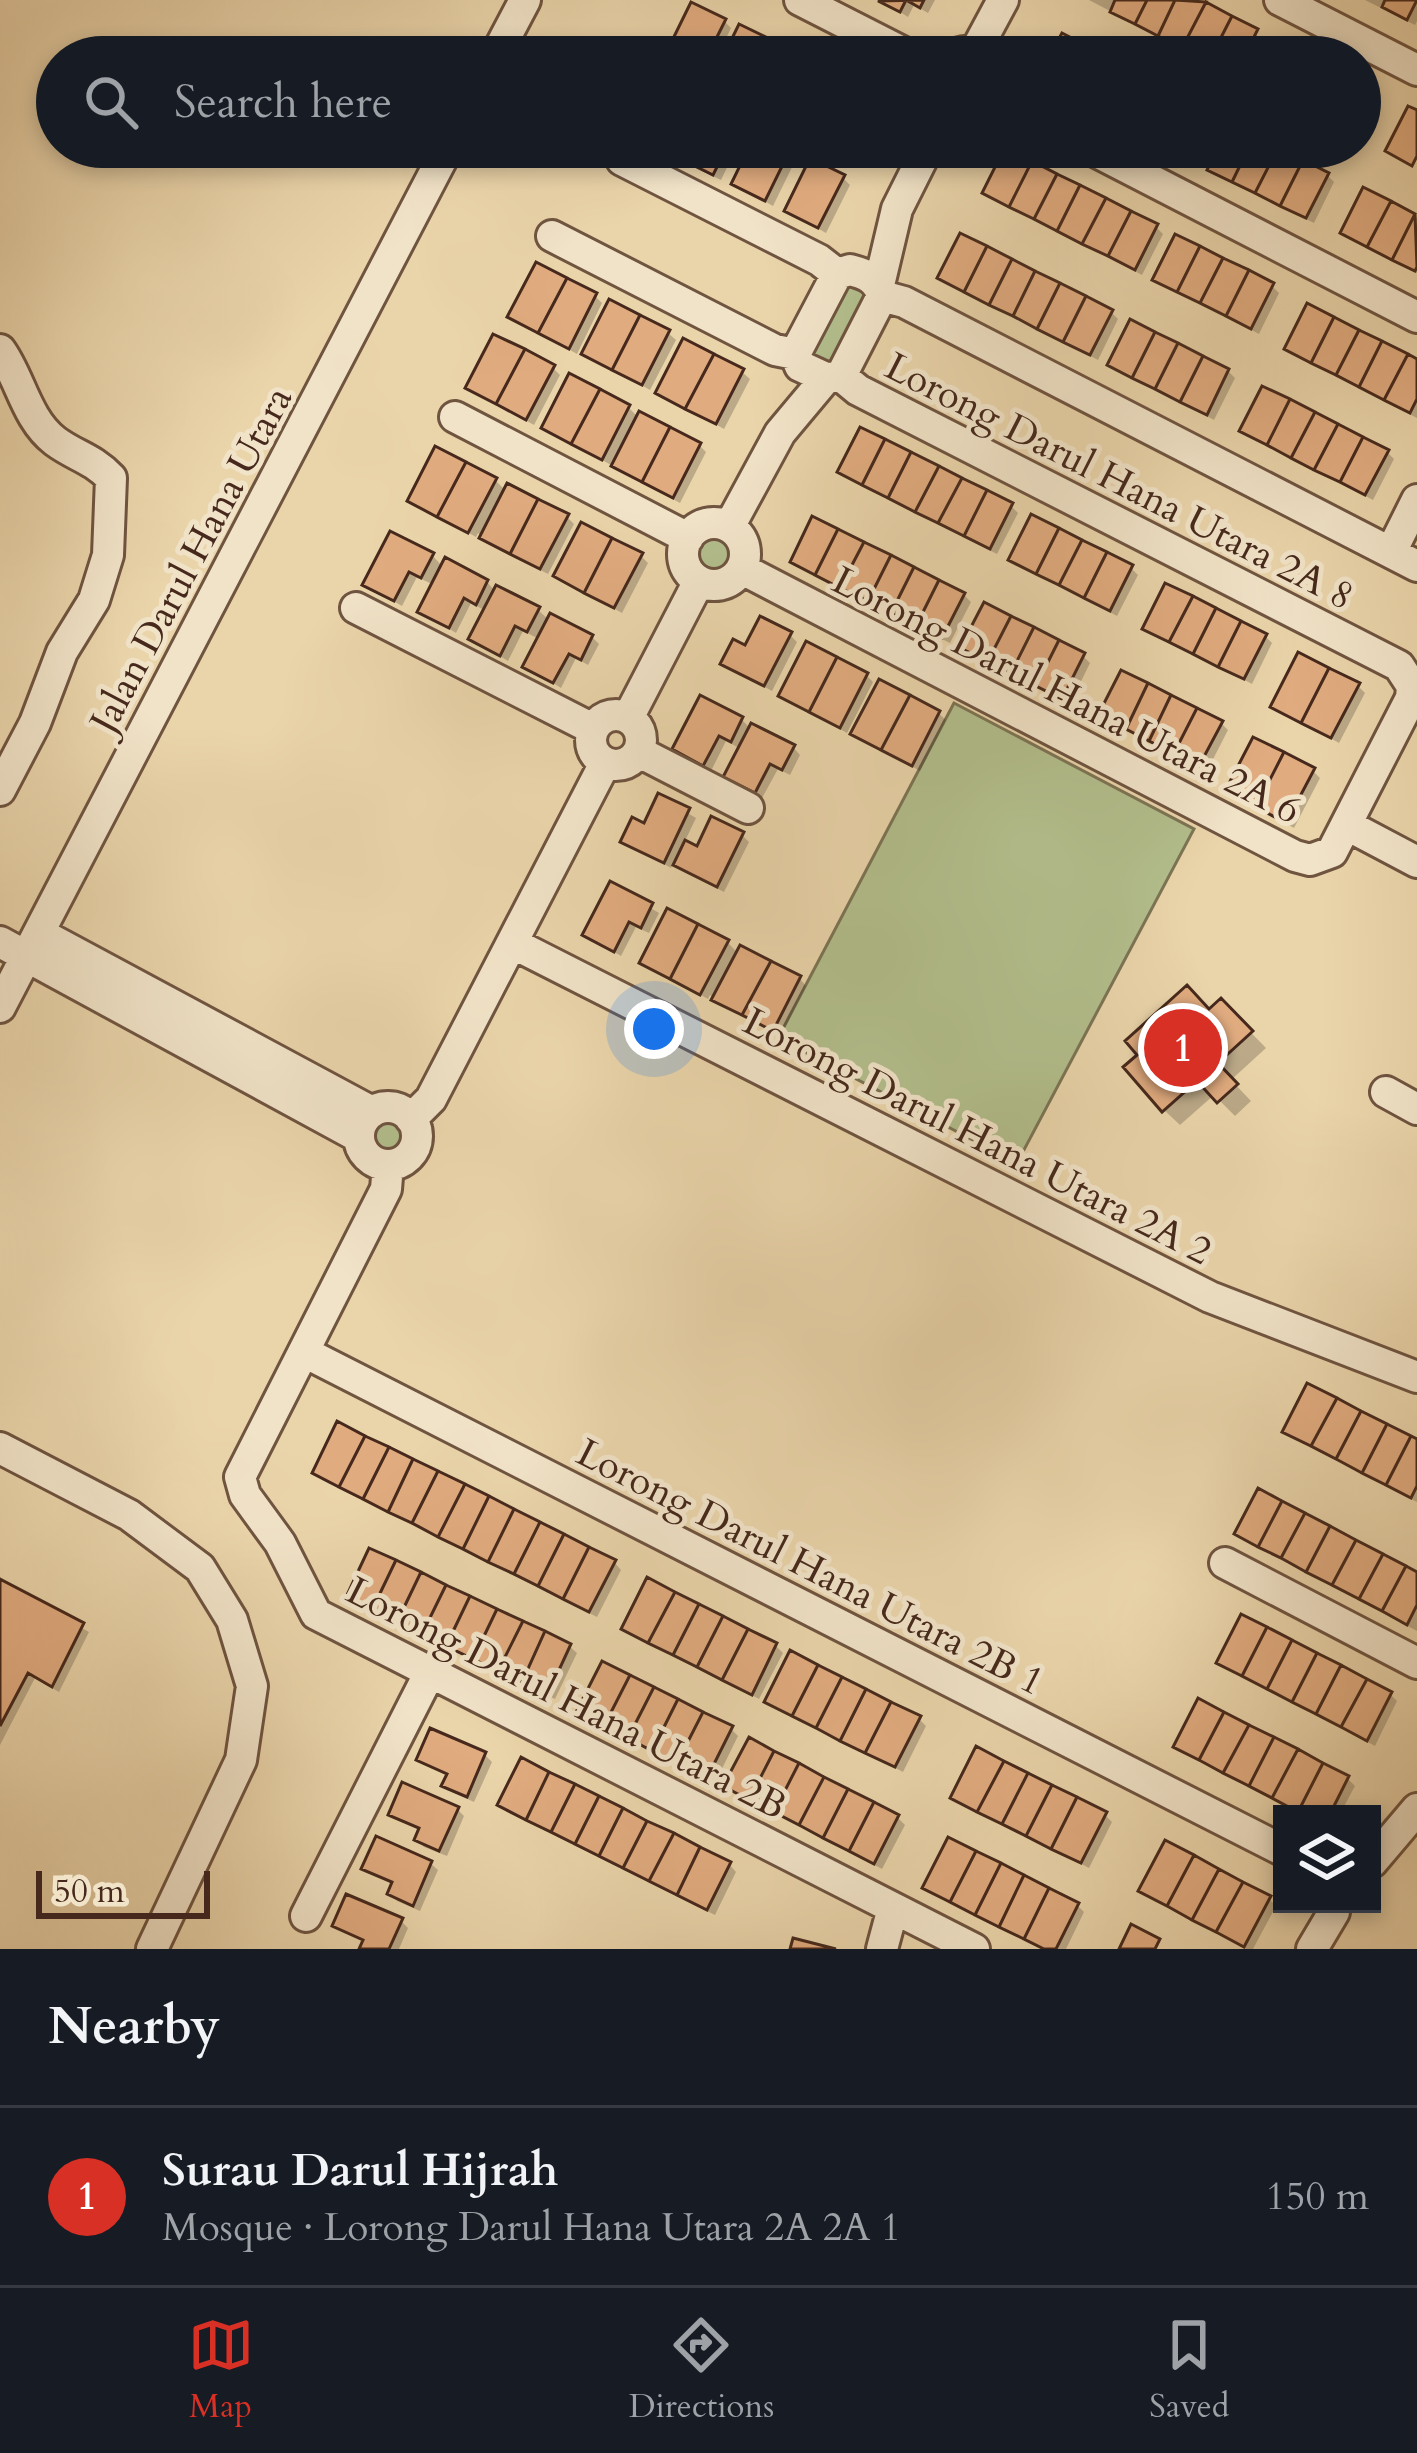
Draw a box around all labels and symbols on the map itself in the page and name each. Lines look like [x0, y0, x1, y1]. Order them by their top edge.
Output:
street label: Lorong Darul Hana Utara 2A 8 [876, 340, 1362, 623]
street label: Jalan Darul Hana Utara [75, 377, 305, 747]
street label: Lorong Darul Hana Utara 2A 6 [823, 554, 1309, 837]
street label: Lorong Darul Hana Utara 2A 2 [734, 995, 1220, 1278]
your location [624, 999, 684, 1059]
pin: 1 [1144, 1003, 1222, 1093]
street label: Lorong Darul Hana Utara 2B 1 [568, 1426, 1053, 1708]
street label: Lorong Darul Hana Utara 2B [337, 1564, 795, 1833]
scale bar [36, 1865, 210, 1918]

